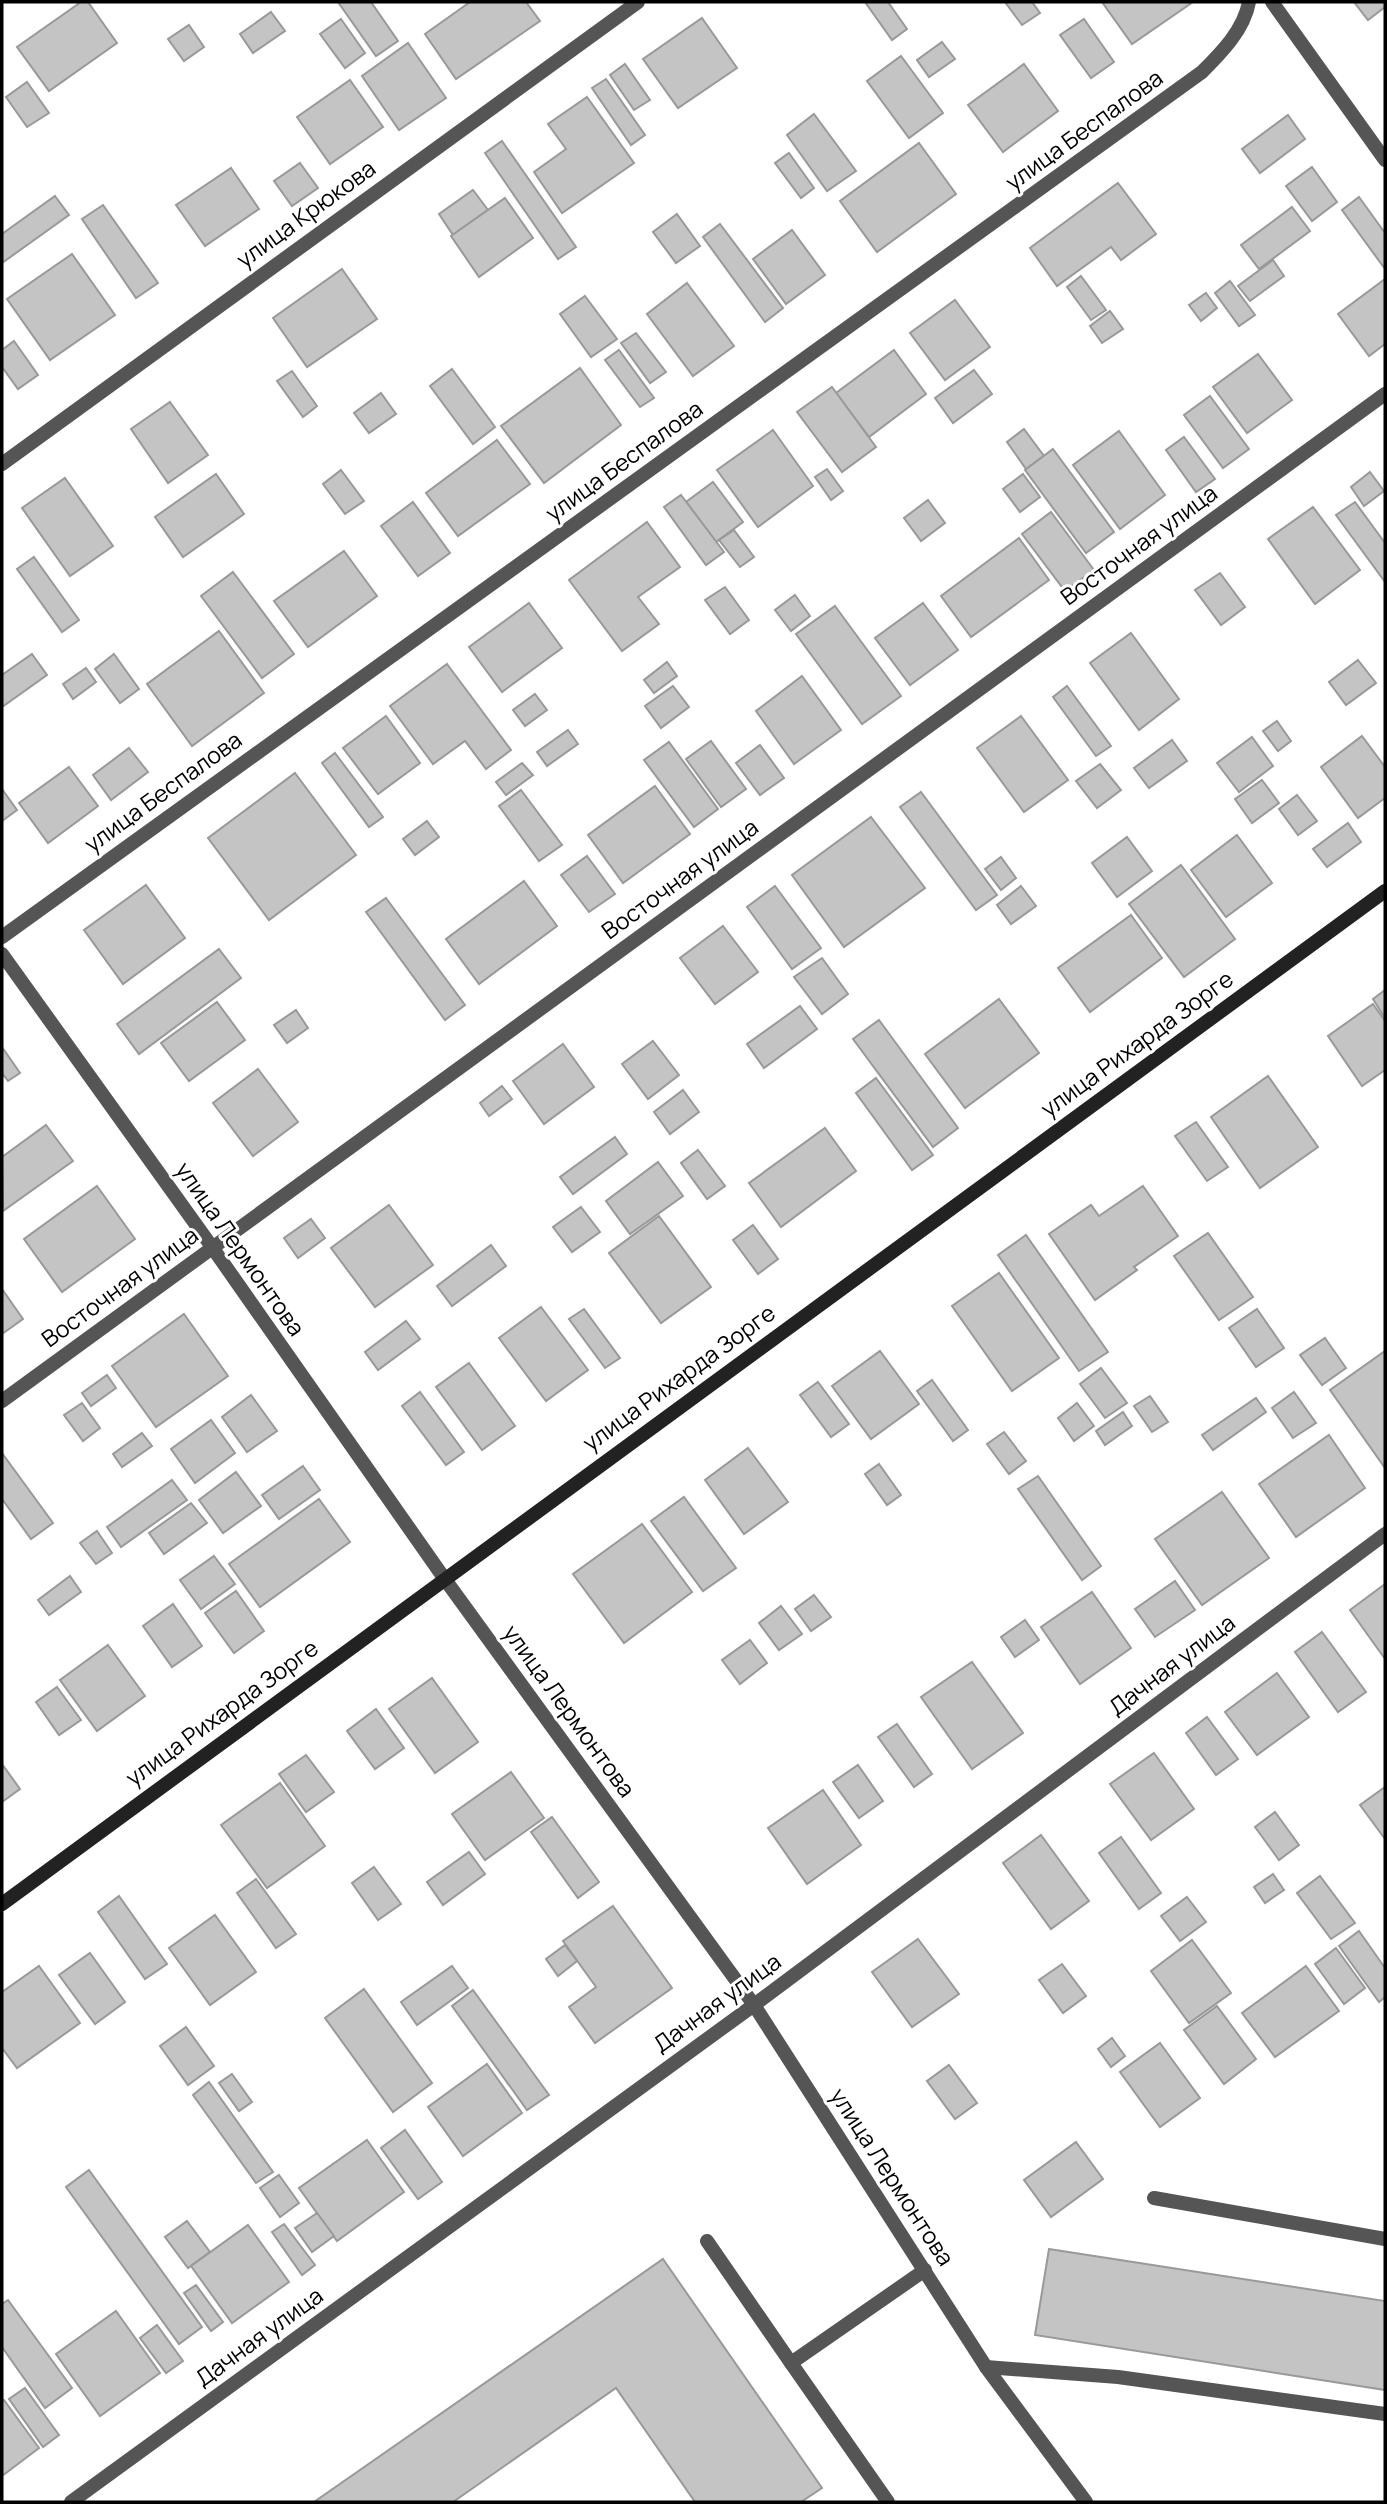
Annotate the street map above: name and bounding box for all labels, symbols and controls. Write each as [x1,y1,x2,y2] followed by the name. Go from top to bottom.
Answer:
[998,61,1169,197] street label: улица Беспалова
[229,152,382,275] street label: улица Крюкова
[538,392,709,528] street label: улица Беспалова
[1054,476,1223,612] street label: Восточная улица
[77,723,248,859] street label: улица Беспалова
[595,810,764,946] street label: Восточная улица
[1034,962,1239,1124] street label: улица Рихарда Зорге
[169,1155,313,1342] street label: улица Лермонтова
[35,1218,204,1354] street label: Восточная улица
[576,1296,781,1458] street label: улица Рихарда Зорге
[1102,1606,1241,1722] street label: Дачная улица
[496,1618,643,1803] street label: улица Лермонтова
[119,1631,324,1793] street label: улица Рихарда Зорге
[646,1945,787,2059] street label: Дачная улица
[823,2081,962,2272] street label: улица Лермонтова
[188,2279,329,2393] street label: Дачная улица

